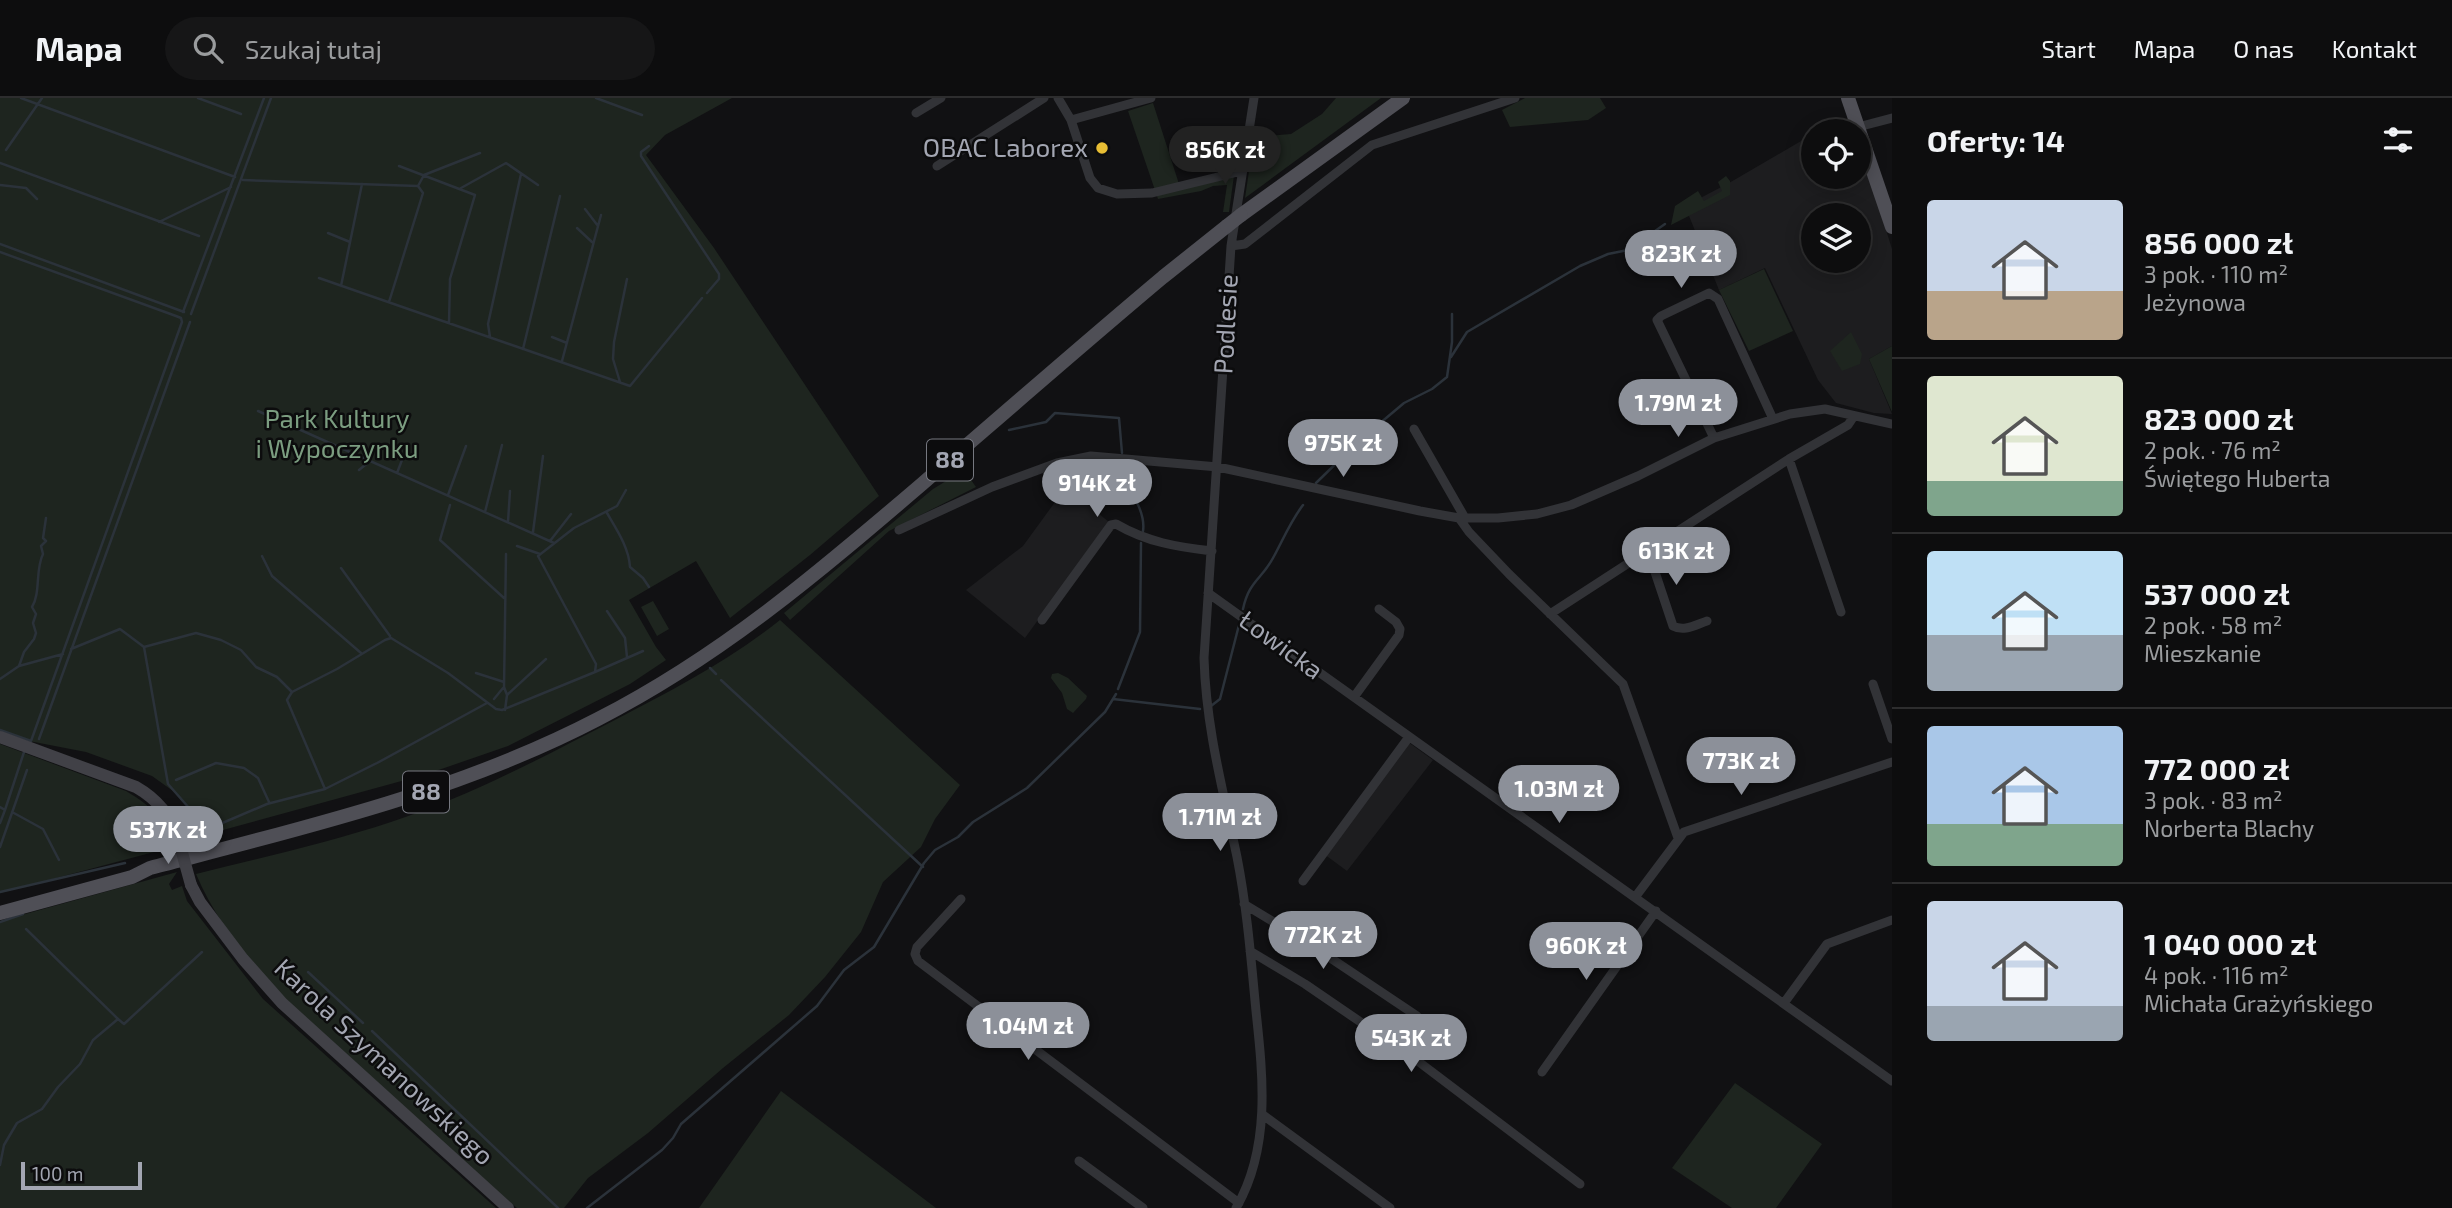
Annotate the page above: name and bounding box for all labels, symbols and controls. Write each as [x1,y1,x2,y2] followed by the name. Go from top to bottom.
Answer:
[165,17,655,80] search box
[35,28,123,68] text: Mapa
[189,29,227,67] icon: search
[245,33,382,64] text: Szukaj tutaj
[2041,34,2096,63] text: Start
[2134,34,2195,63] text: Mapa
[2233,34,2294,63] text: O nas
[2332,34,2417,63] text: Kontakt
[1801,119,1871,273] map controls
[1801,119,1871,189] button: locate
[2379,121,2417,159] icon: filters
[1927,122,2065,158] text: Oferty: 14
[1160,126,1290,186] pin: 856K zł
[923,131,1088,162] place label: OBAC Laborex
[1185,135,1265,163] text: 856K zł
[1094,140,1110,156] marker: OBAC Laborex
[1801,203,1871,273] button: layers
[2144,224,2293,260] text: 856 000 zł
[1983,228,2067,312] icon: home
[1616,230,1746,290] pin: 823K zł
[1641,239,1721,267] text: 823K zł
[2144,260,2288,288] text: 3 pok. · 110 m²
[1206,273,1243,375] street label: Podlesie
[2144,288,2246,316] text: Jeżynowa
[1606,380,1750,439] pin: 1.79M zł
[1635,388,1721,416] text: 1.79M zł
[2144,400,2293,436] text: 823 000 zł
[255,402,419,463] park label: Park Kultury i Wypoczynku
[1983,404,2067,488] icon: home
[1278,420,1408,479] pin: 975K zł
[1304,428,1382,456] text: 975K zł
[2144,436,2281,464] text: 2 pok. · 76 m²
[927,440,973,480] road number: 88
[1032,460,1162,519] pin: 914K zł
[2144,464,2330,492] text: Świętego Huberta
[1058,468,1136,496] text: 914K zł
[1611,528,1741,587] pin: 613K zł
[1638,536,1714,564] text: 613K zł
[2144,575,2290,611] text: 537 000 zł
[1983,579,2067,663] icon: home
[1234,603,1330,685] street label: Łowicka
[2144,611,2282,639] text: 2 pok. · 58 m²
[2144,639,2261,667] text: Mieszkanie
[1676,738,1806,797] pin: 773K zł
[1702,746,1780,774] text: 773K zł
[2144,750,2289,786] text: 772 000 zł
[1983,754,2067,838] icon: home
[1487,766,1631,825] pin: 1.03M zł
[403,772,449,812] road number: 88
[1514,774,1604,802] text: 1.03M zł
[2144,786,2283,814] text: 3 pok. · 83 m²
[1148,794,1292,853] pin: 1.71M zł
[1178,802,1262,830] text: 1.71M zł
[103,806,233,866] pin: 537K zł
[2144,814,2314,842] text: Norberta Blachy
[129,815,207,843] text: 537K zł
[1258,912,1388,971] pin: 772K zł
[1284,920,1362,948] text: 772K zł
[1521,922,1651,982] pin: 960K zł
[2144,925,2317,961] text: 1 040 000 zł
[1983,929,2067,1013] icon: home
[1545,931,1627,959] text: 960K zł
[269,951,501,1171] street label: Karola Szymanowskiego
[2144,961,2289,989] text: 4 pok. · 116 m²
[2144,989,2373,1017] text: Michała Grażyńskiego
[956,1002,1100,1062] pin: 1.04M zł
[982,1011,1074,1039] text: 1.04M zł
[1346,1014,1476,1074] pin: 543K zł
[1371,1023,1451,1051] text: 543K zł
[21,1159,142,1191] scale bar
[32,1162,83,1185] text: 100 m

